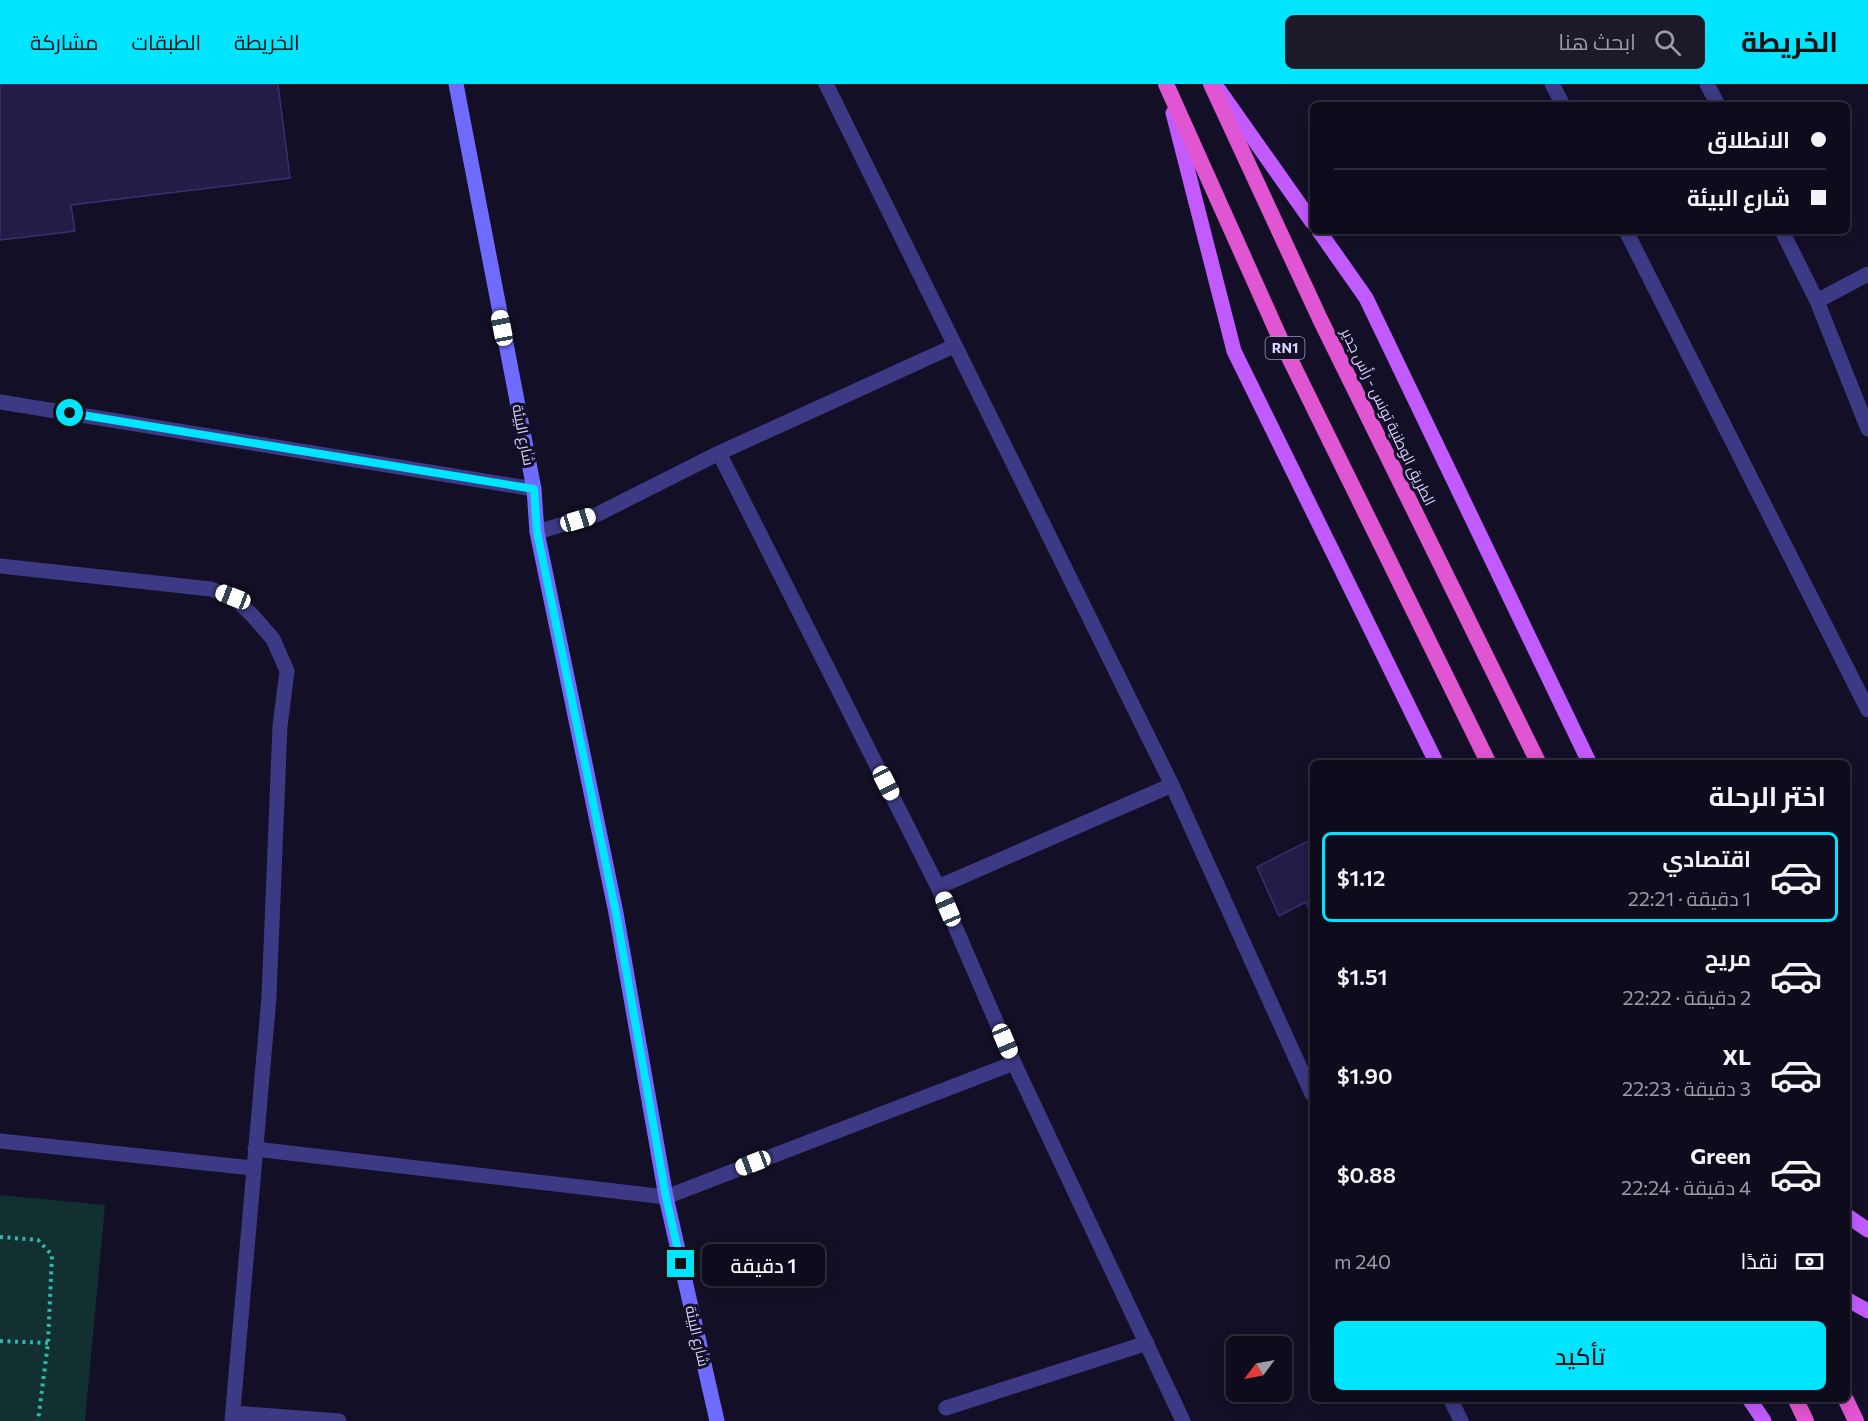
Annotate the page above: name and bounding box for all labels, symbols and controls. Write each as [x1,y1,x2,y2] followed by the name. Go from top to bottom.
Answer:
[1285,15,1705,69] search box
[1741,24,1838,58] text: الخريطة
[1651,26,1684,59] icon: search
[1558,28,1636,55] text: ابحث هنا
[30,29,99,54] text: مشاركة
[132,29,201,54] text: الطبقات
[234,29,300,54] text: الخريطة
[1707,126,1790,153] text: الانطلاق
[1687,184,1790,211] text: شارع البيئة
[490,309,514,347] car
[1336,324,1440,509] street label: الطريق الوطنية تونس - رأس جدير
[1266,337,1304,359] road number: RN1
[56,399,83,426] route start
[506,403,539,468] street label: شارع البيئة
[558,506,598,534] car
[213,582,253,612] car
[870,763,902,803] car
[1709,779,1826,812] text: اختر الرحلة
[1662,845,1751,872] text: اقتصادي
[1769,850,1823,904] icon: car
[1337,864,1385,891] text: $1.12
[1628,886,1751,910] text: 1 دقيقة · 22:21
[933,889,963,929] car
[1705,944,1751,971] text: مريح
[1769,949,1823,1003] icon: car
[1337,963,1387,990] text: $1.51
[1623,985,1751,1009] text: 2 دقيقة · 22:22
[990,1021,1020,1061] car
[1723,1043,1751,1070] text: XL
[1769,1048,1823,1102] icon: car
[1337,1062,1393,1089] text: $1.90
[1622,1076,1751,1100] text: 3 دقيقة · 22:23
[1690,1142,1751,1169] text: Green
[1769,1147,1823,1201] icon: car
[733,1148,773,1178] car
[1337,1161,1396,1188] text: $0.88
[1621,1175,1751,1199] text: 4 دقيقة · 22:24
[702,1243,825,1285] callout: 1 دقيقة
[1793,1245,1826,1278] icon: cash
[1740,1247,1778,1274] text: نقدًا
[1334,1249,1391,1273] text: 240 m
[667,1250,694,1277] route end
[731,1253,796,1277] text: 1 دقيقة
[679,1304,714,1369] street label: شارع البيئة
[1334,1321,1826,1390] button: تأكيد
[1226,1336,1292,1402] north arrow
[1226,1336,1292,1402] map controls

